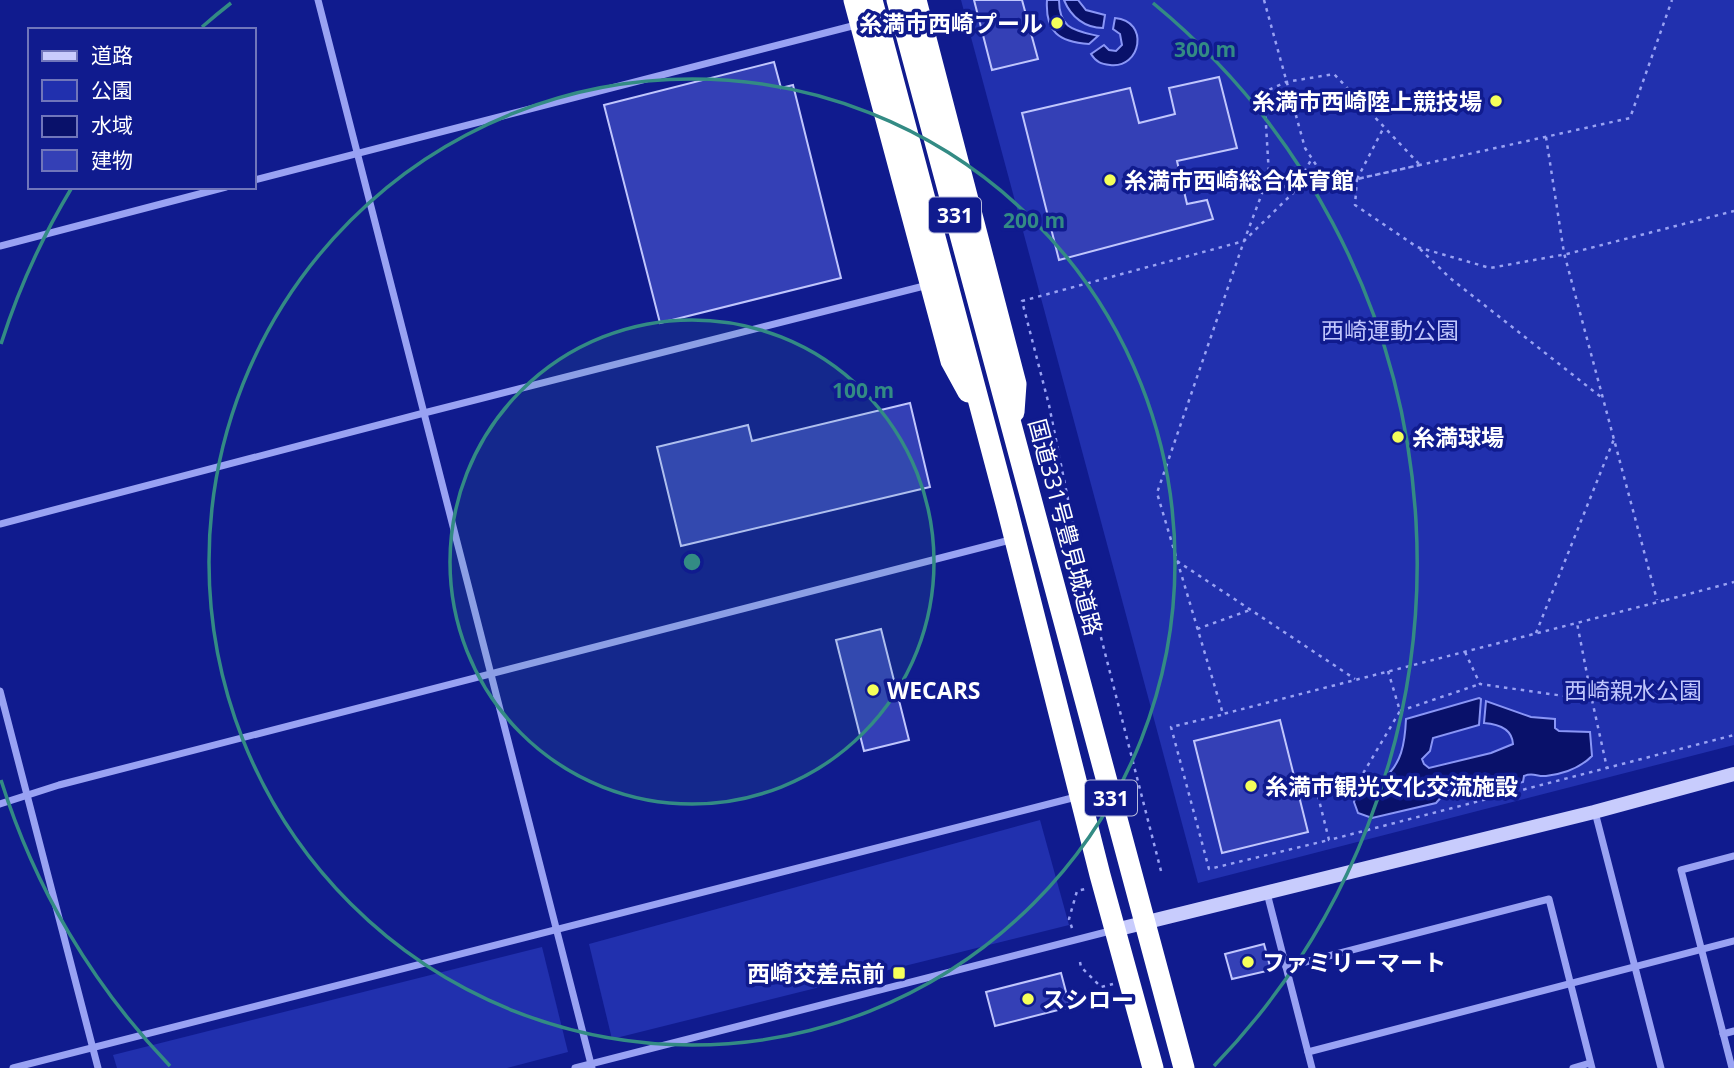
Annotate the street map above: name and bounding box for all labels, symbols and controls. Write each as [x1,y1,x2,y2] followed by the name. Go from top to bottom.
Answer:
[859,7,1043,39] place label: 糸満市西崎プール
[1049,15,1065,31] marker: 糸満市西崎プール
[28,28,256,189] legend
[1174,35,1236,63] text: 300 m
[91,41,133,69] text: 道路
[91,76,133,104] text: 公園
[1252,85,1482,117] place label: 糸満市西崎陸上競技場
[1488,93,1504,109] marker: 糸満市西崎陸上競技場
[91,111,133,139] text: 水域
[91,146,133,174] text: 建物
[1124,164,1354,196] place label: 糸満市西崎総合体育館
[1102,172,1118,188] marker: 糸満市西崎総合体育館
[929,198,981,232] road number: 331
[1003,206,1065,234] text: 200 m
[1321,314,1459,346] park label: 西崎運動公園
[832,376,894,404] text: 100 m
[1022,415,1110,639] street label: 国道331号豊見城道路
[1412,421,1504,453] place label: 糸満球場
[1390,429,1406,445] marker: 糸満球場
[680,550,704,574] centre of rings
[887,674,981,706] place label: WECARS
[1564,674,1702,706] park label: 西崎親水公園
[865,682,881,698] marker: WECARS
[1265,770,1518,802] place label: 糸満市観光文化交流施設
[1243,778,1259,794] marker: 糸満市観光文化交流施設
[1085,780,1137,816] road number: 331
[1262,946,1446,978] place label: ファミリーマート
[1240,954,1256,970] marker: ファミリーマート
[747,957,885,989] place label: 西崎交差点前
[891,965,907,981] marker: 西崎交差点前
[1042,983,1134,1015] place label: スシロー
[1020,991,1036,1007] marker: スシロー

